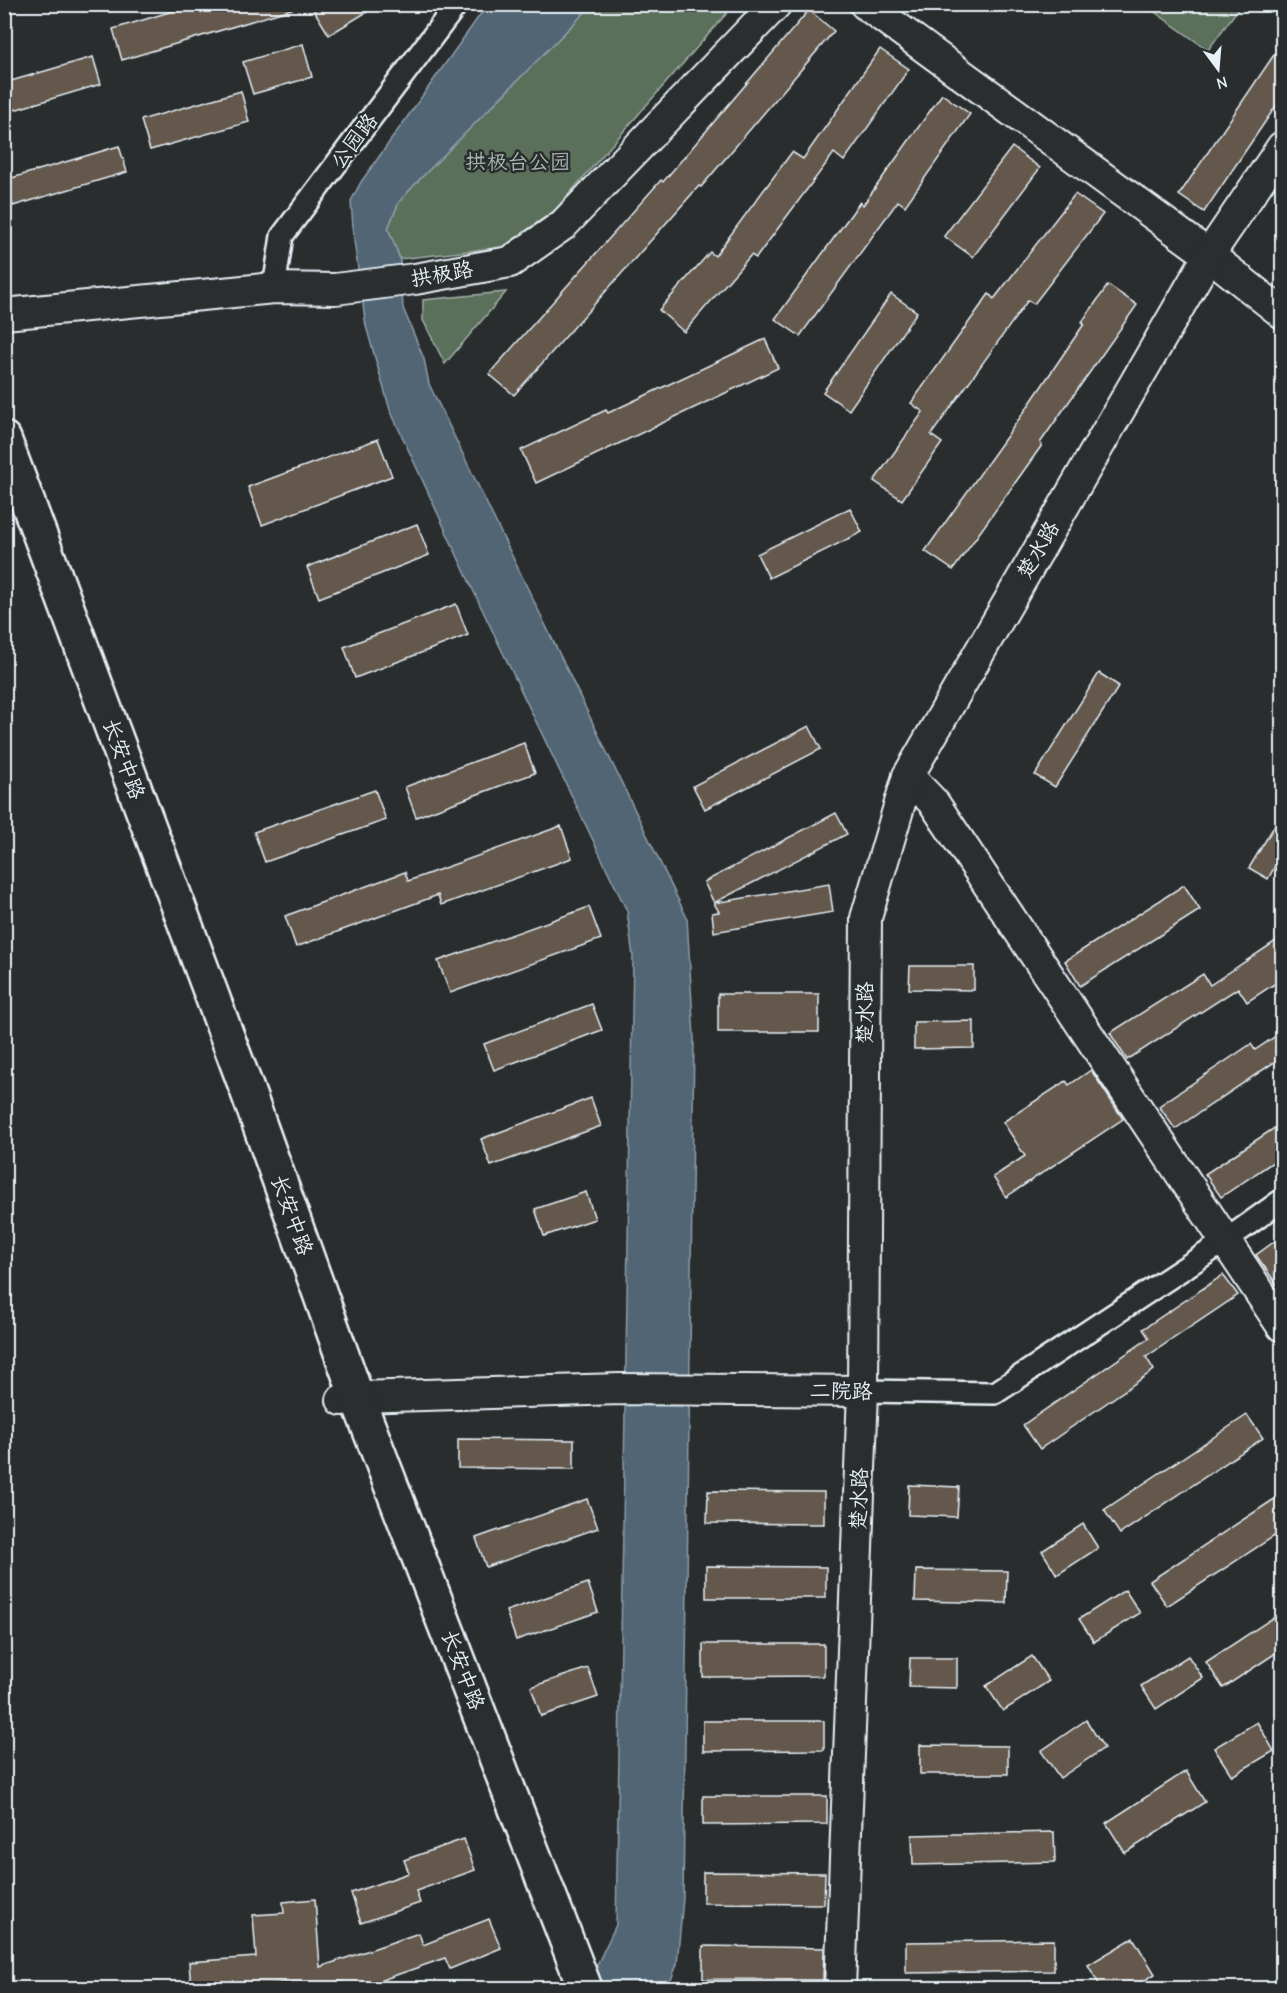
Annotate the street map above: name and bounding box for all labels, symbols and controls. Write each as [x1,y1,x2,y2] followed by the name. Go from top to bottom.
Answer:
[1188,39,1248,99] north arrow
[1214,72,1229,93] text: N
[325,109,383,173] street label: 公园路
[466,150,571,174] park label: 拱极台公园
[409,257,475,291] street label: 拱极路
[1012,517,1064,583] street label: 楚水路
[98,715,150,803] street label: 长安中路
[853,982,877,1045] street label: 楚水路
[266,1171,318,1259] street label: 长安中路
[809,1378,873,1404] street label: 二院路
[846,1467,872,1531] street label: 楚水路
[437,1626,489,1714] street label: 长安中路

